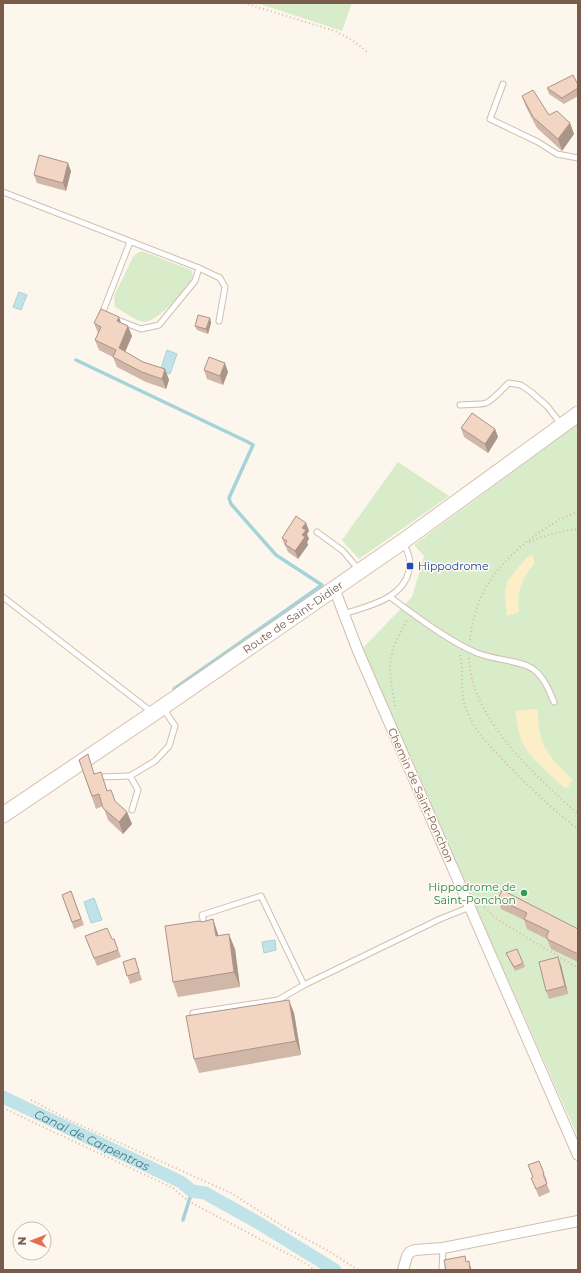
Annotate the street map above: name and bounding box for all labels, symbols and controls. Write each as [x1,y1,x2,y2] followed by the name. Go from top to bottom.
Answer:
[418,559,489,573] place label: Hippodrome
[405,561,415,571] marker: Hippodrome
[240,578,346,657] street label: Route de Saint-Didier
[385,725,457,865] street label: Chemin de Saint-Ponchon
[428,880,516,907] place label: Hippodrome de Saint-Ponchon
[519,888,529,898] marker: Hippodrome de Saint-Ponchon
[32,1106,153,1174] water label: Canal de Carpentras
[12,1221,52,1261] north arrow
[15,1237,29,1245] text: N

